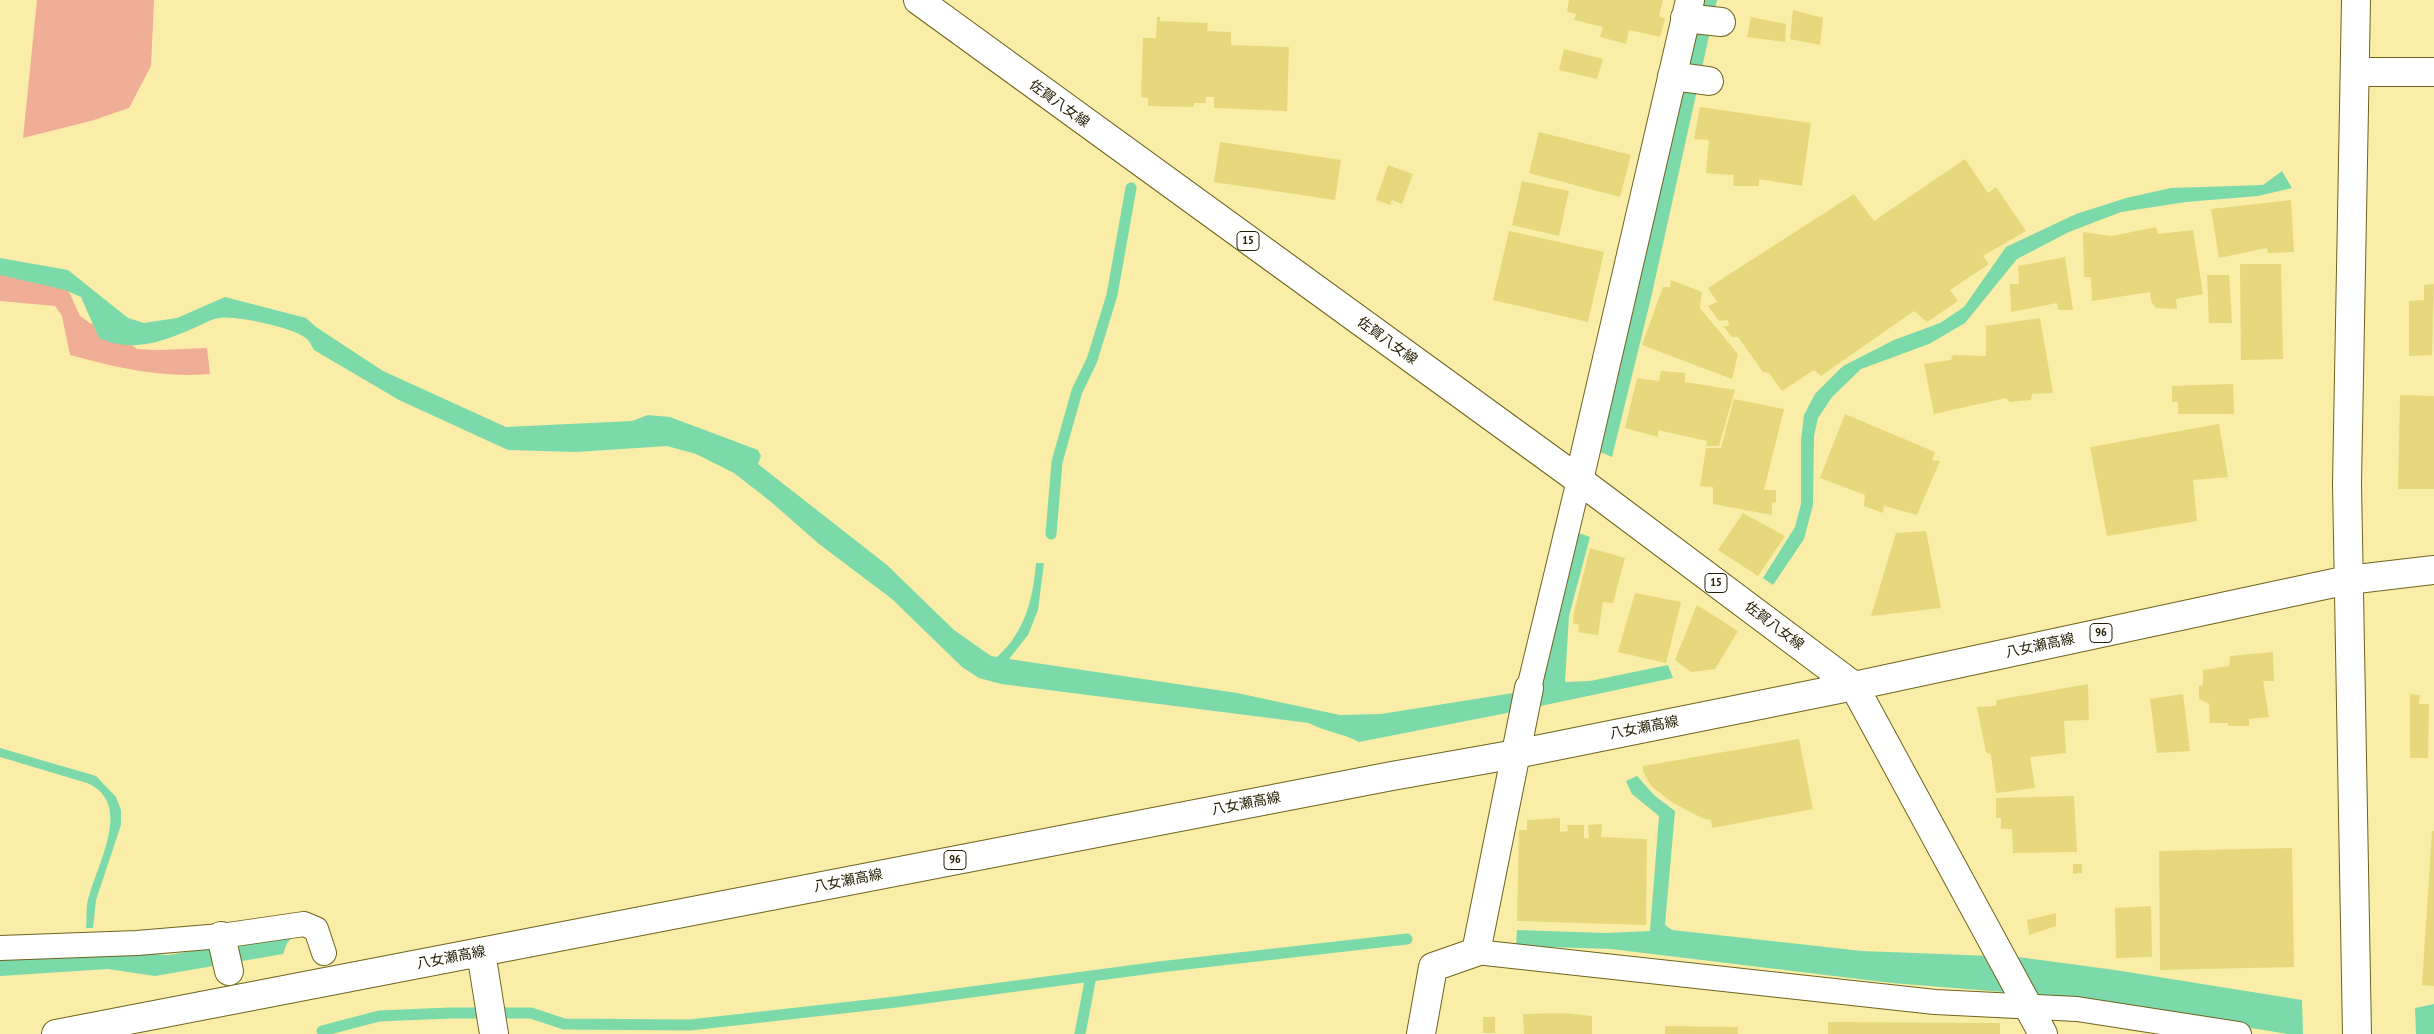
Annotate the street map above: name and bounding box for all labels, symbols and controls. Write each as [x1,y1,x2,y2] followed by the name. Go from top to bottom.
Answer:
[1026,77,1092,131] street label: 佐賀八女線
[1237,232,1259,250] road number: 15
[1354,314,1420,368] street label: 佐賀八女線
[1705,574,1727,592] road number: 15
[1741,598,1807,654] street label: 佐賀八女線
[2090,624,2112,642] road number: 96
[2004,631,2076,661] street label: 八女瀬高線
[1608,713,1680,743] street label: 八女瀬高線
[1210,789,1282,819] street label: 八女瀬高線
[944,850,966,870] road number: 96
[812,866,884,896] street label: 八女瀬高線
[415,943,487,973] street label: 八女瀬高線

